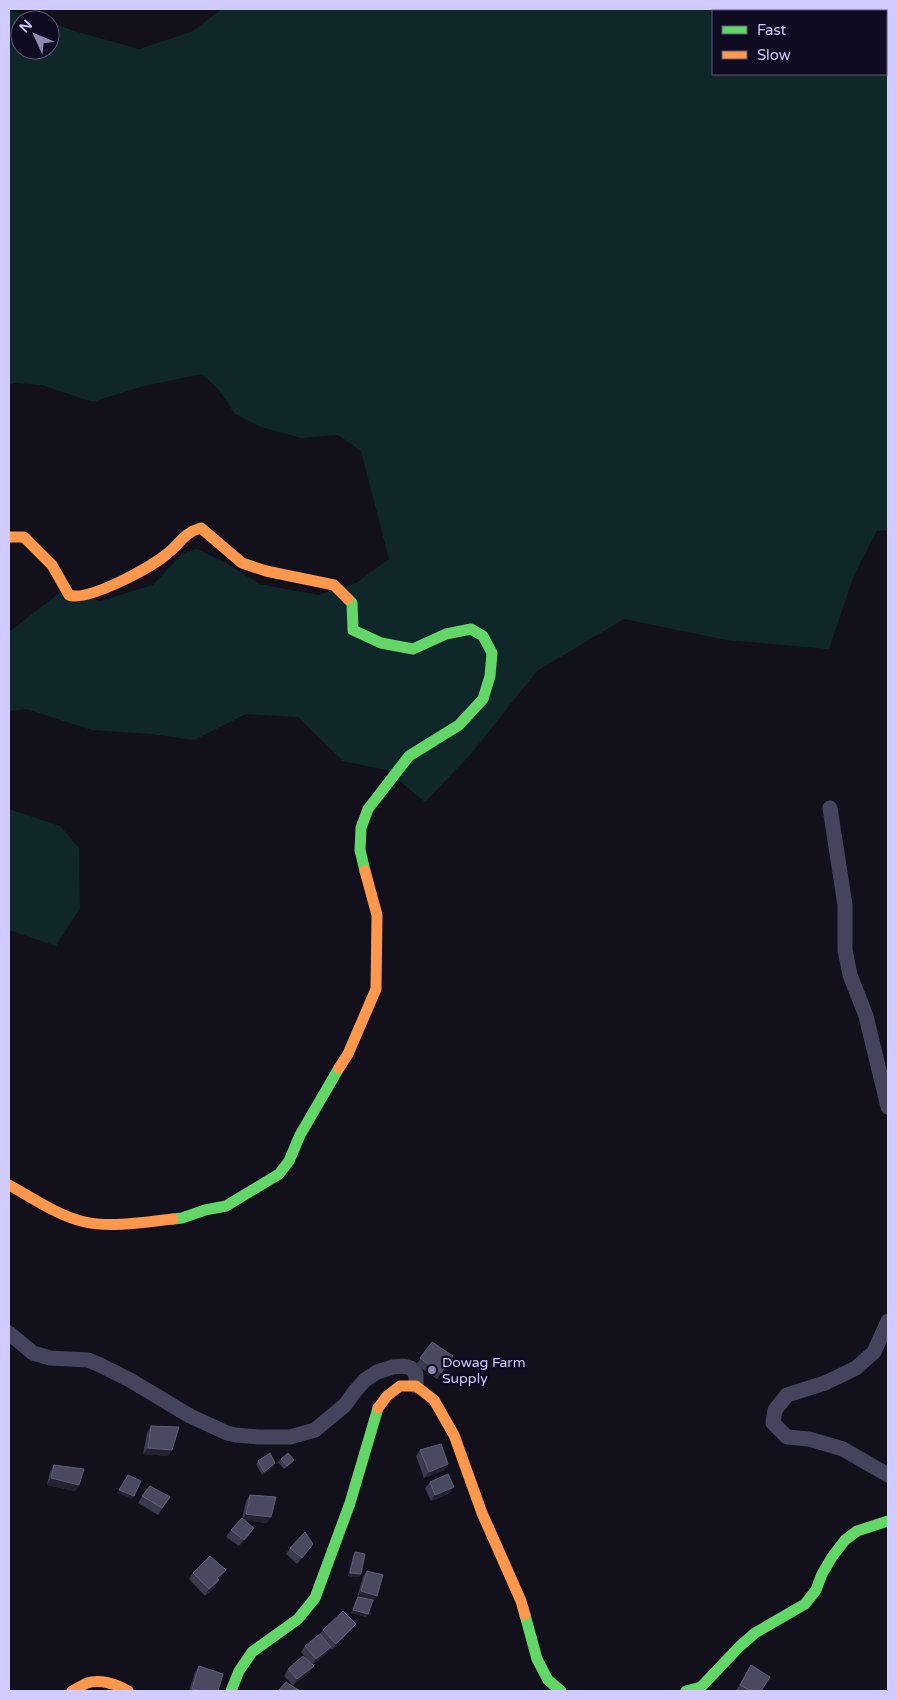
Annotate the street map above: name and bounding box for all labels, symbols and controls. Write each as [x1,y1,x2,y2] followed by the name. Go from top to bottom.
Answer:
[10,10,60,60] north arrow
[712,10,887,75] legend
[16,16,36,36] text: N
[757,21,787,39] text: Fast
[757,46,791,64] text: Slow
[442,1354,526,1387] place label: Dowag Farm Supply
[426,1364,438,1376] marker: Dowag Farm Supply

